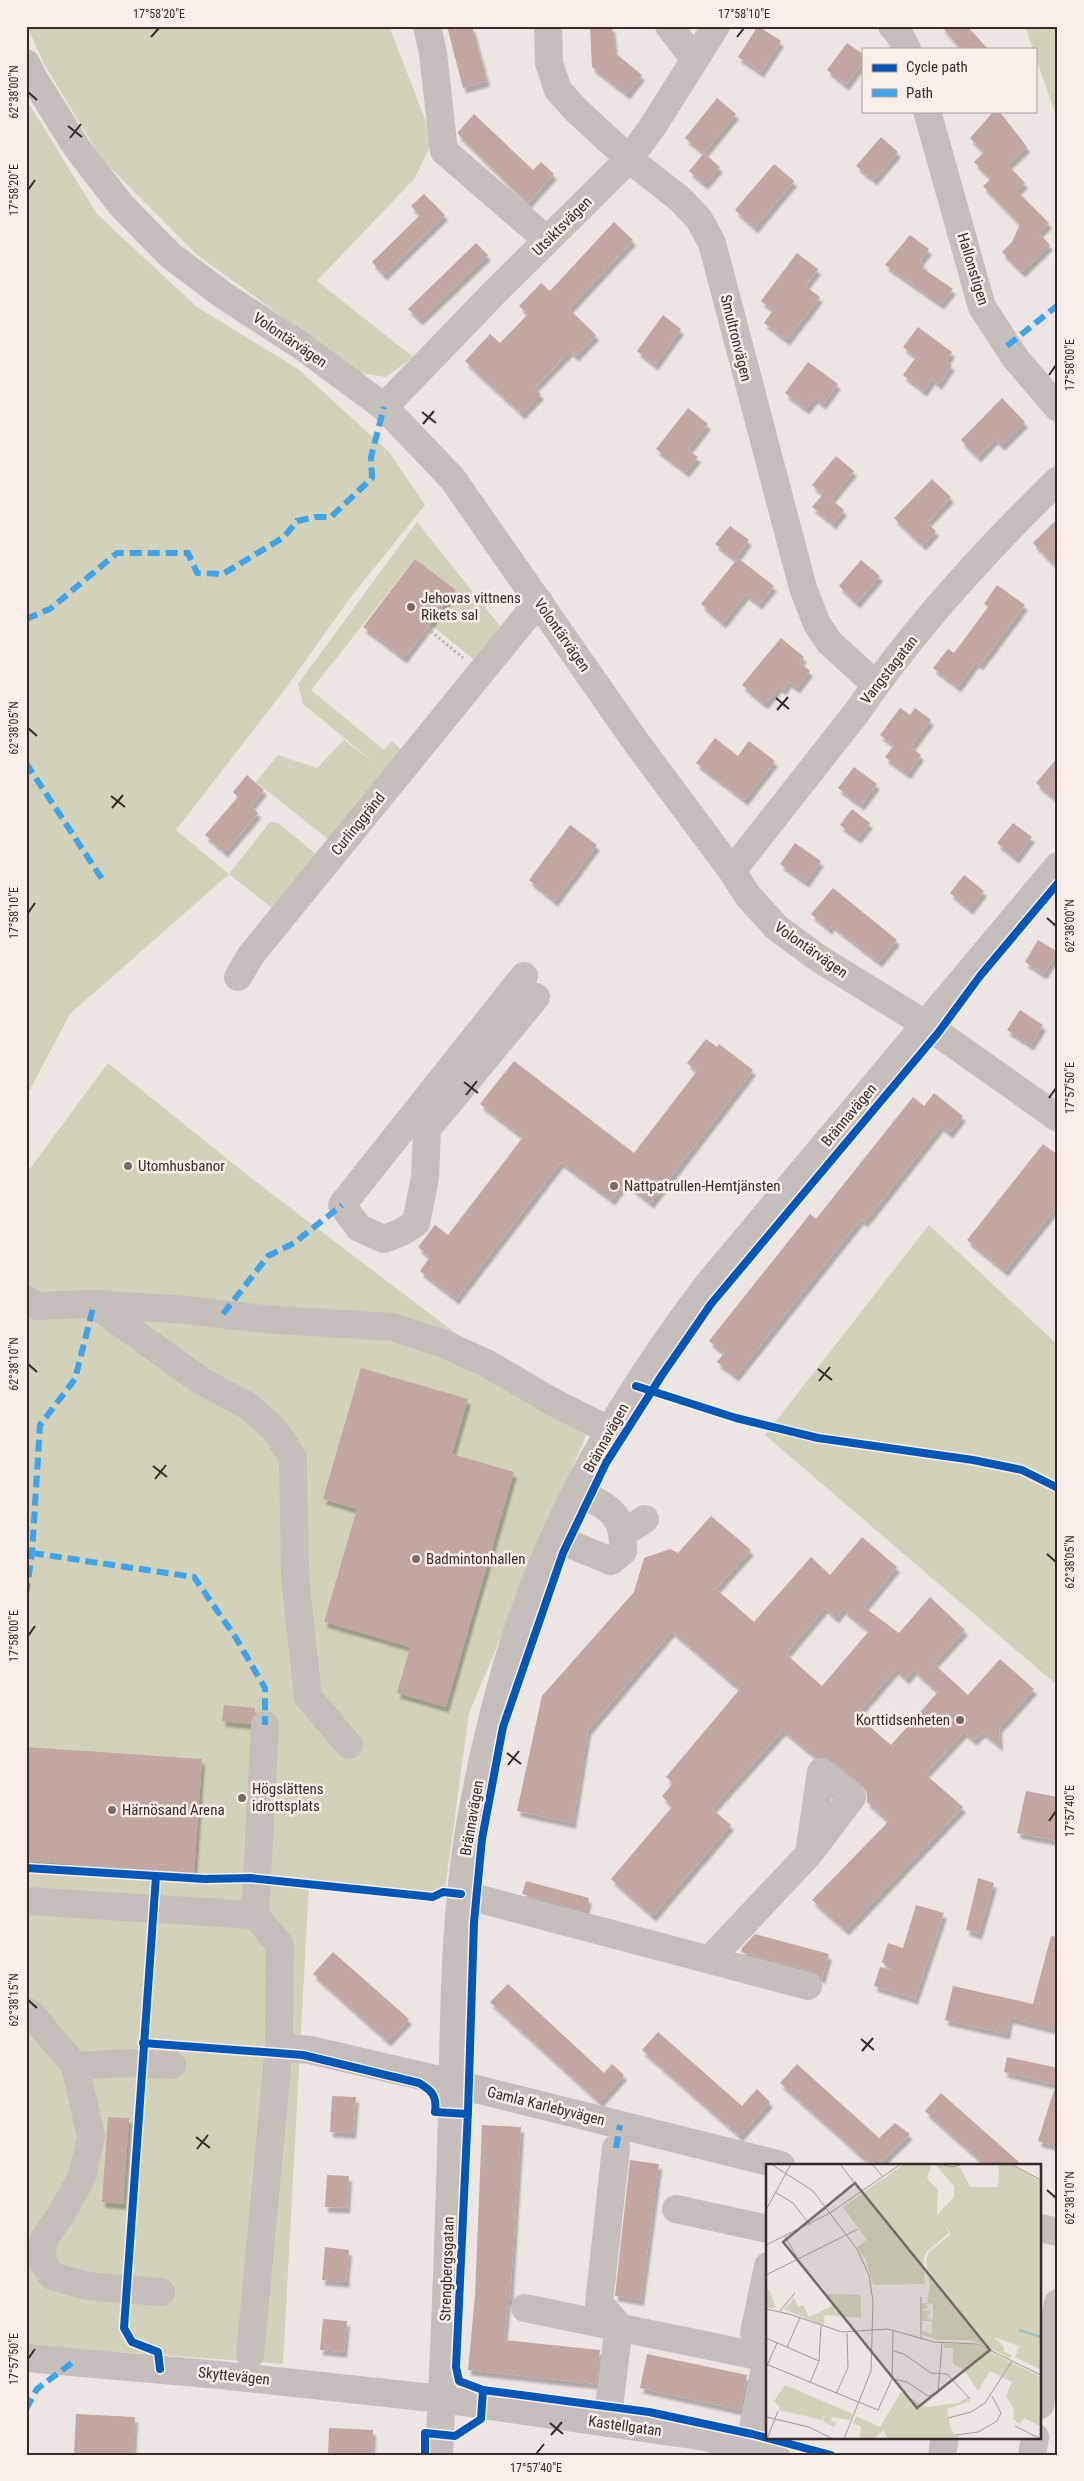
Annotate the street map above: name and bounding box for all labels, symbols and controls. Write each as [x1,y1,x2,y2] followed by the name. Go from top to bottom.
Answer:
[133,7,185,21] text: 17°58'20"E
[718,7,770,21] text: 17°58'10"E
[862,48,1036,112] legend
[906,58,968,76] text: Cycle path
[7,65,21,119] text: 62°38'00"N
[906,84,933,102] text: Path
[7,164,21,216] text: 17°58'20"E
[529,193,595,259] street label: Utsiktsvägen
[953,231,993,307] street label: Hallonstigen
[717,293,755,383] street label: Smultronvägen
[250,309,330,371] street label: Volontärvägen
[1063,339,1077,391] text: 17°58'00"E
[421,589,521,624] place label: Jehovas vittnens Rikets sal
[530,595,594,675] street label: Volontärvägen
[405,601,417,613] marker: Jehovas vittnens Rikets sal
[857,632,921,708] street label: Vangstagatan
[7,701,21,755] text: 62°38'05"N
[327,789,389,859] street label: Curlinggränd
[7,887,21,939] text: 17°58'10"E
[1063,899,1077,953] text: 62°38'00"N
[771,918,851,982] street label: Volontärvägen
[1063,1062,1077,1114] text: 17°57'50"E
[818,1080,880,1150] street label: Brännavägen
[138,1157,225,1175] place label: Utomhusbanor
[122,1160,134,1172] marker: Utomhusbanor
[624,1177,781,1195] place label: Nattpatrullen-Hemtjänsten
[608,1180,620,1192] marker: Nattpatrullen-Hemtjänsten
[7,1337,21,1391] text: 62°38'10"N
[580,1400,632,1476] street label: Brännavägen
[1063,1535,1077,1589] text: 62°38'05"N
[426,1550,526,1568] place label: Badmintonhallen
[410,1553,422,1565] marker: Badmintonhallen
[7,1610,21,1662] text: 17°58'00"E
[856,1711,950,1729] place label: Korttidsenheten
[954,1714,966,1726] marker: Korttidsenheten
[456,1779,488,1857] street label: Brännavägen
[252,1780,324,1815] place label: Högslättens idrottsplats
[1063,1785,1077,1837] text: 17°57'40"E
[236,1792,248,1804] marker: Högslättens idrottsplats
[122,1801,225,1819] place label: Härnösand Arena
[106,1804,118,1816] marker: Härnösand Arena
[7,1973,21,2027] text: 62°38'15"N
[485,2083,607,2129] street label: Gamla Karlebyvägen
[766,2164,1042,2438] inset map
[1063,2171,1077,2225] text: 62°38'10"N
[436,2216,458,2322] street label: Strengbergsgatan
[7,2333,21,2385] text: 17°57'50"E
[197,2363,271,2389] street label: Skyttevägen
[587,2412,663,2440] street label: Kastellgatan
[510,2461,562,2475] text: 17°57'40"E

